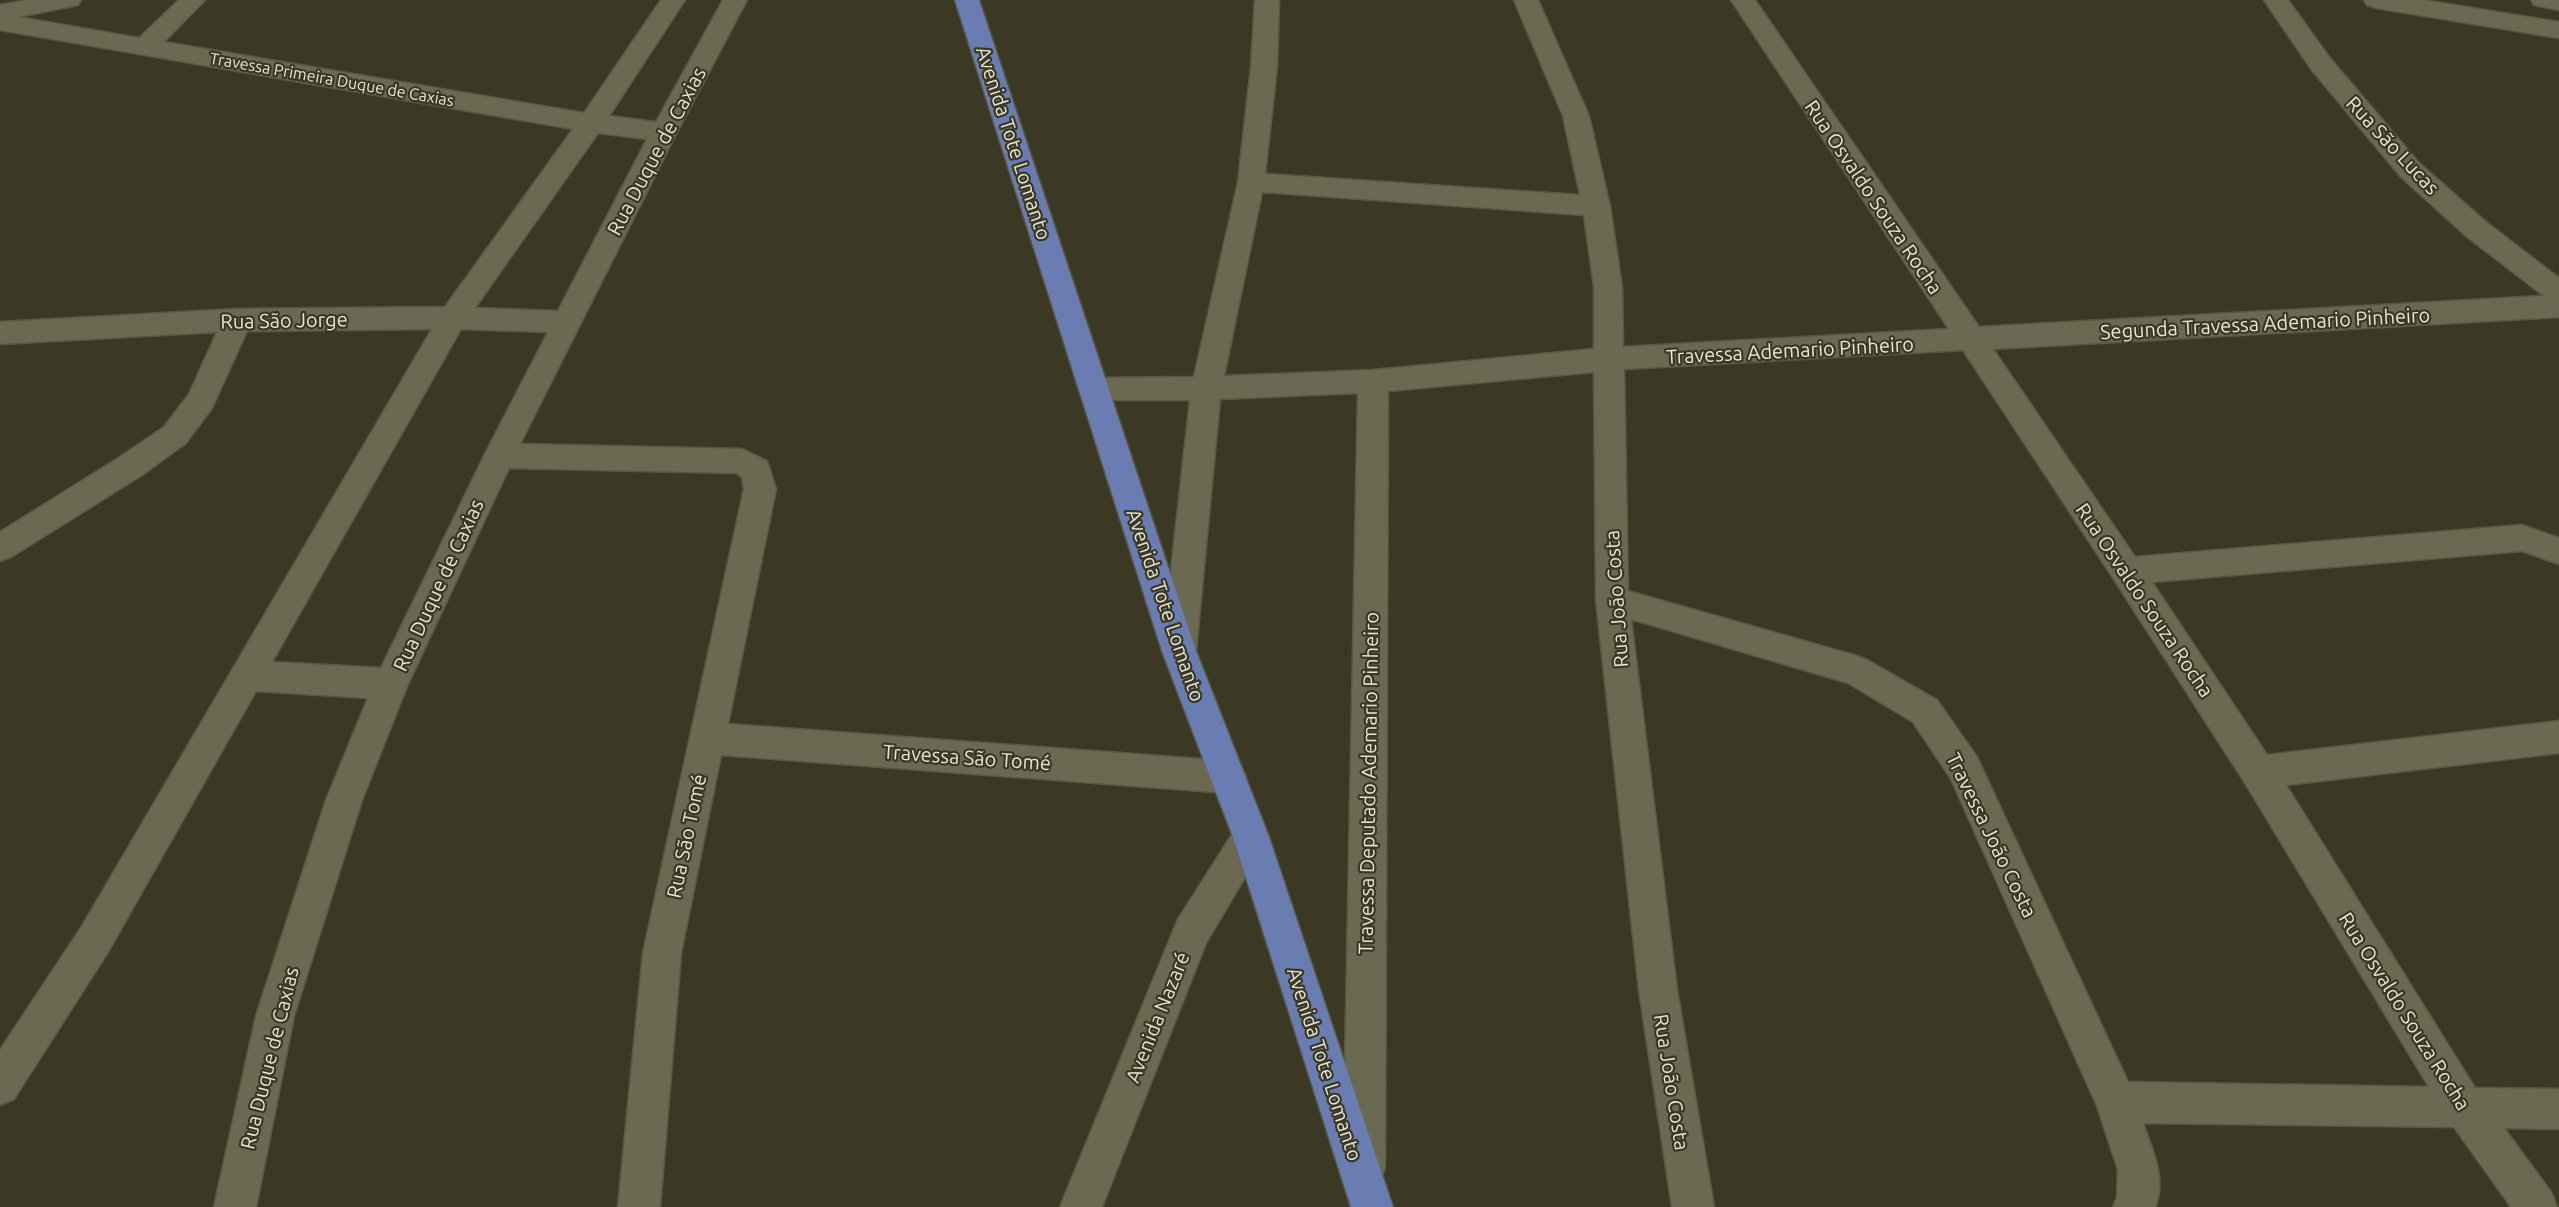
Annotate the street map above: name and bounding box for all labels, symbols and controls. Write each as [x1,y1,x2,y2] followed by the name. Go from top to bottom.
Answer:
[972,43,1056,243] street label: Avenida Tote Lomanto
[209,49,455,109] street label: Travessa Primeira Duque de Caxias
[602,63,710,239] street label: Rua Duque de Caxias
[2342,91,2444,199] street label: Rua São Lucas
[1800,96,1948,298] street label: Rua Osvaldo Souza Rocha
[2099,303,2431,343] street label: Segunda Travessa Ademario Pinheiro
[220,307,348,333] street label: Rua São Jorge
[1666,332,1914,368] street label: Travessa Ademario Pinheiro
[388,495,488,675] street label: Rua Duque de Caxias
[2071,499,2219,701] street label: Rua Osvaldo Souza Rocha
[1122,506,1210,704] street label: Avenida Tote Lomanto
[1600,530,1632,668] street label: Rua João Costa
[1354,612,1382,954] street label: Travessa Deputado Ademario Pinheiro
[882,740,1052,774] street label: Travessa São Tomé
[1942,749,2042,921] street label: Travessa João Costa
[662,772,710,900] street label: Rua São Tomé
[2335,908,2475,1114] street label: Rua Osvaldo Souza Rocha
[1120,948,1194,1086] street label: Avenida Nazaré
[1283,964,1367,1164] street label: Avenida Tote Lomanto
[235,965,303,1151] street label: Rua Duque de Caxias
[1650,1012,1694,1152] street label: Rua João Costa

